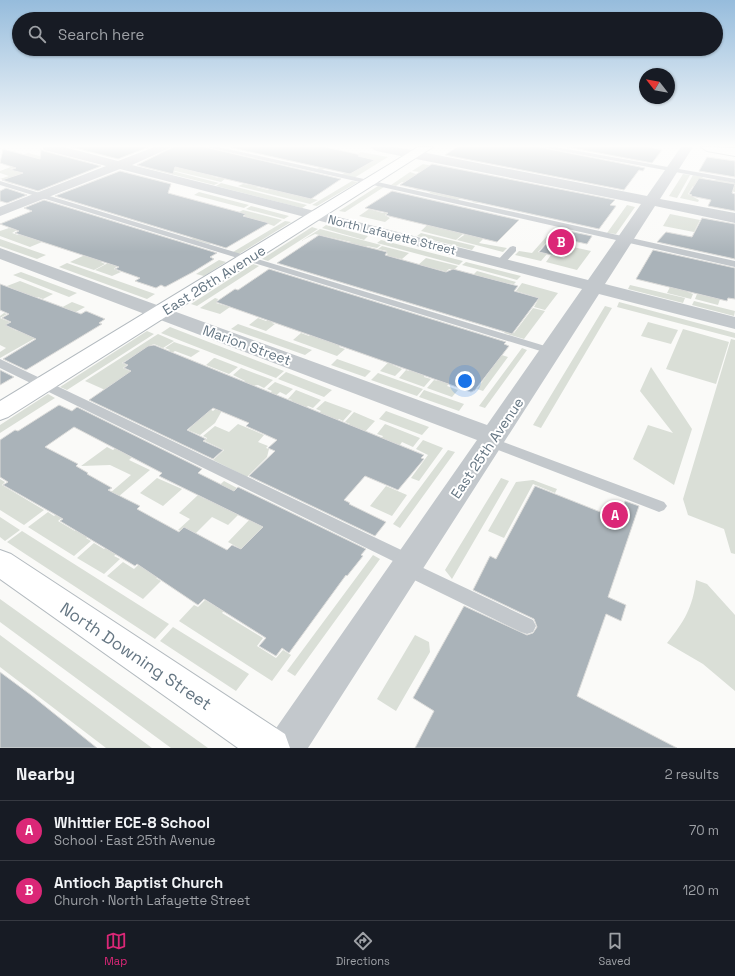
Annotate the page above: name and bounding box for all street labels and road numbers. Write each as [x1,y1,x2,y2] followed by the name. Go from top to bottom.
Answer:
[326,211,458,259] street label: North Lafayette Street
[159,241,269,319] street label: East 26th Avenue
[200,321,294,369] street label: Marion Street
[447,394,527,502] street label: East 25th Avenue
[56,597,216,715] street label: North Downing Street

